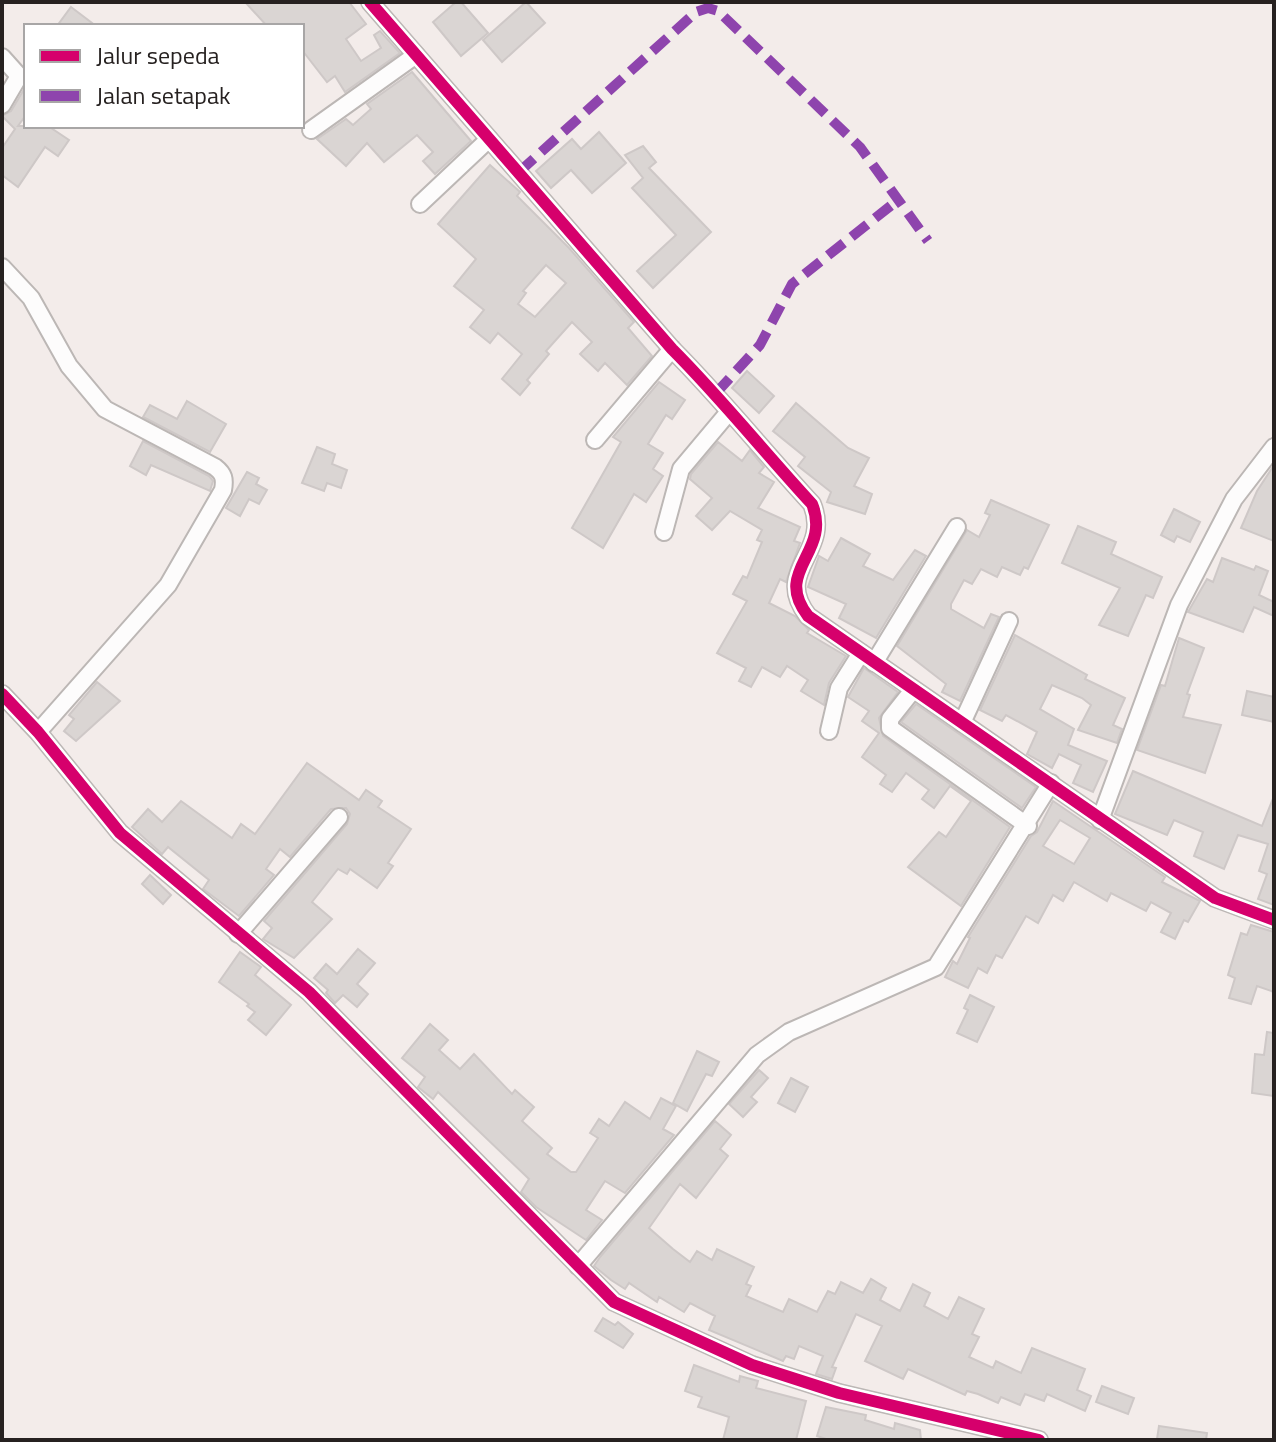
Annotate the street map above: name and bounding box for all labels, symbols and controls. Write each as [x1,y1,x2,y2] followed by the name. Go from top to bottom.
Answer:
[24,24,304,128] legend
[96,37,220,73] text: Jalur sepeda
[96,77,231,113] text: Jalan setapak

